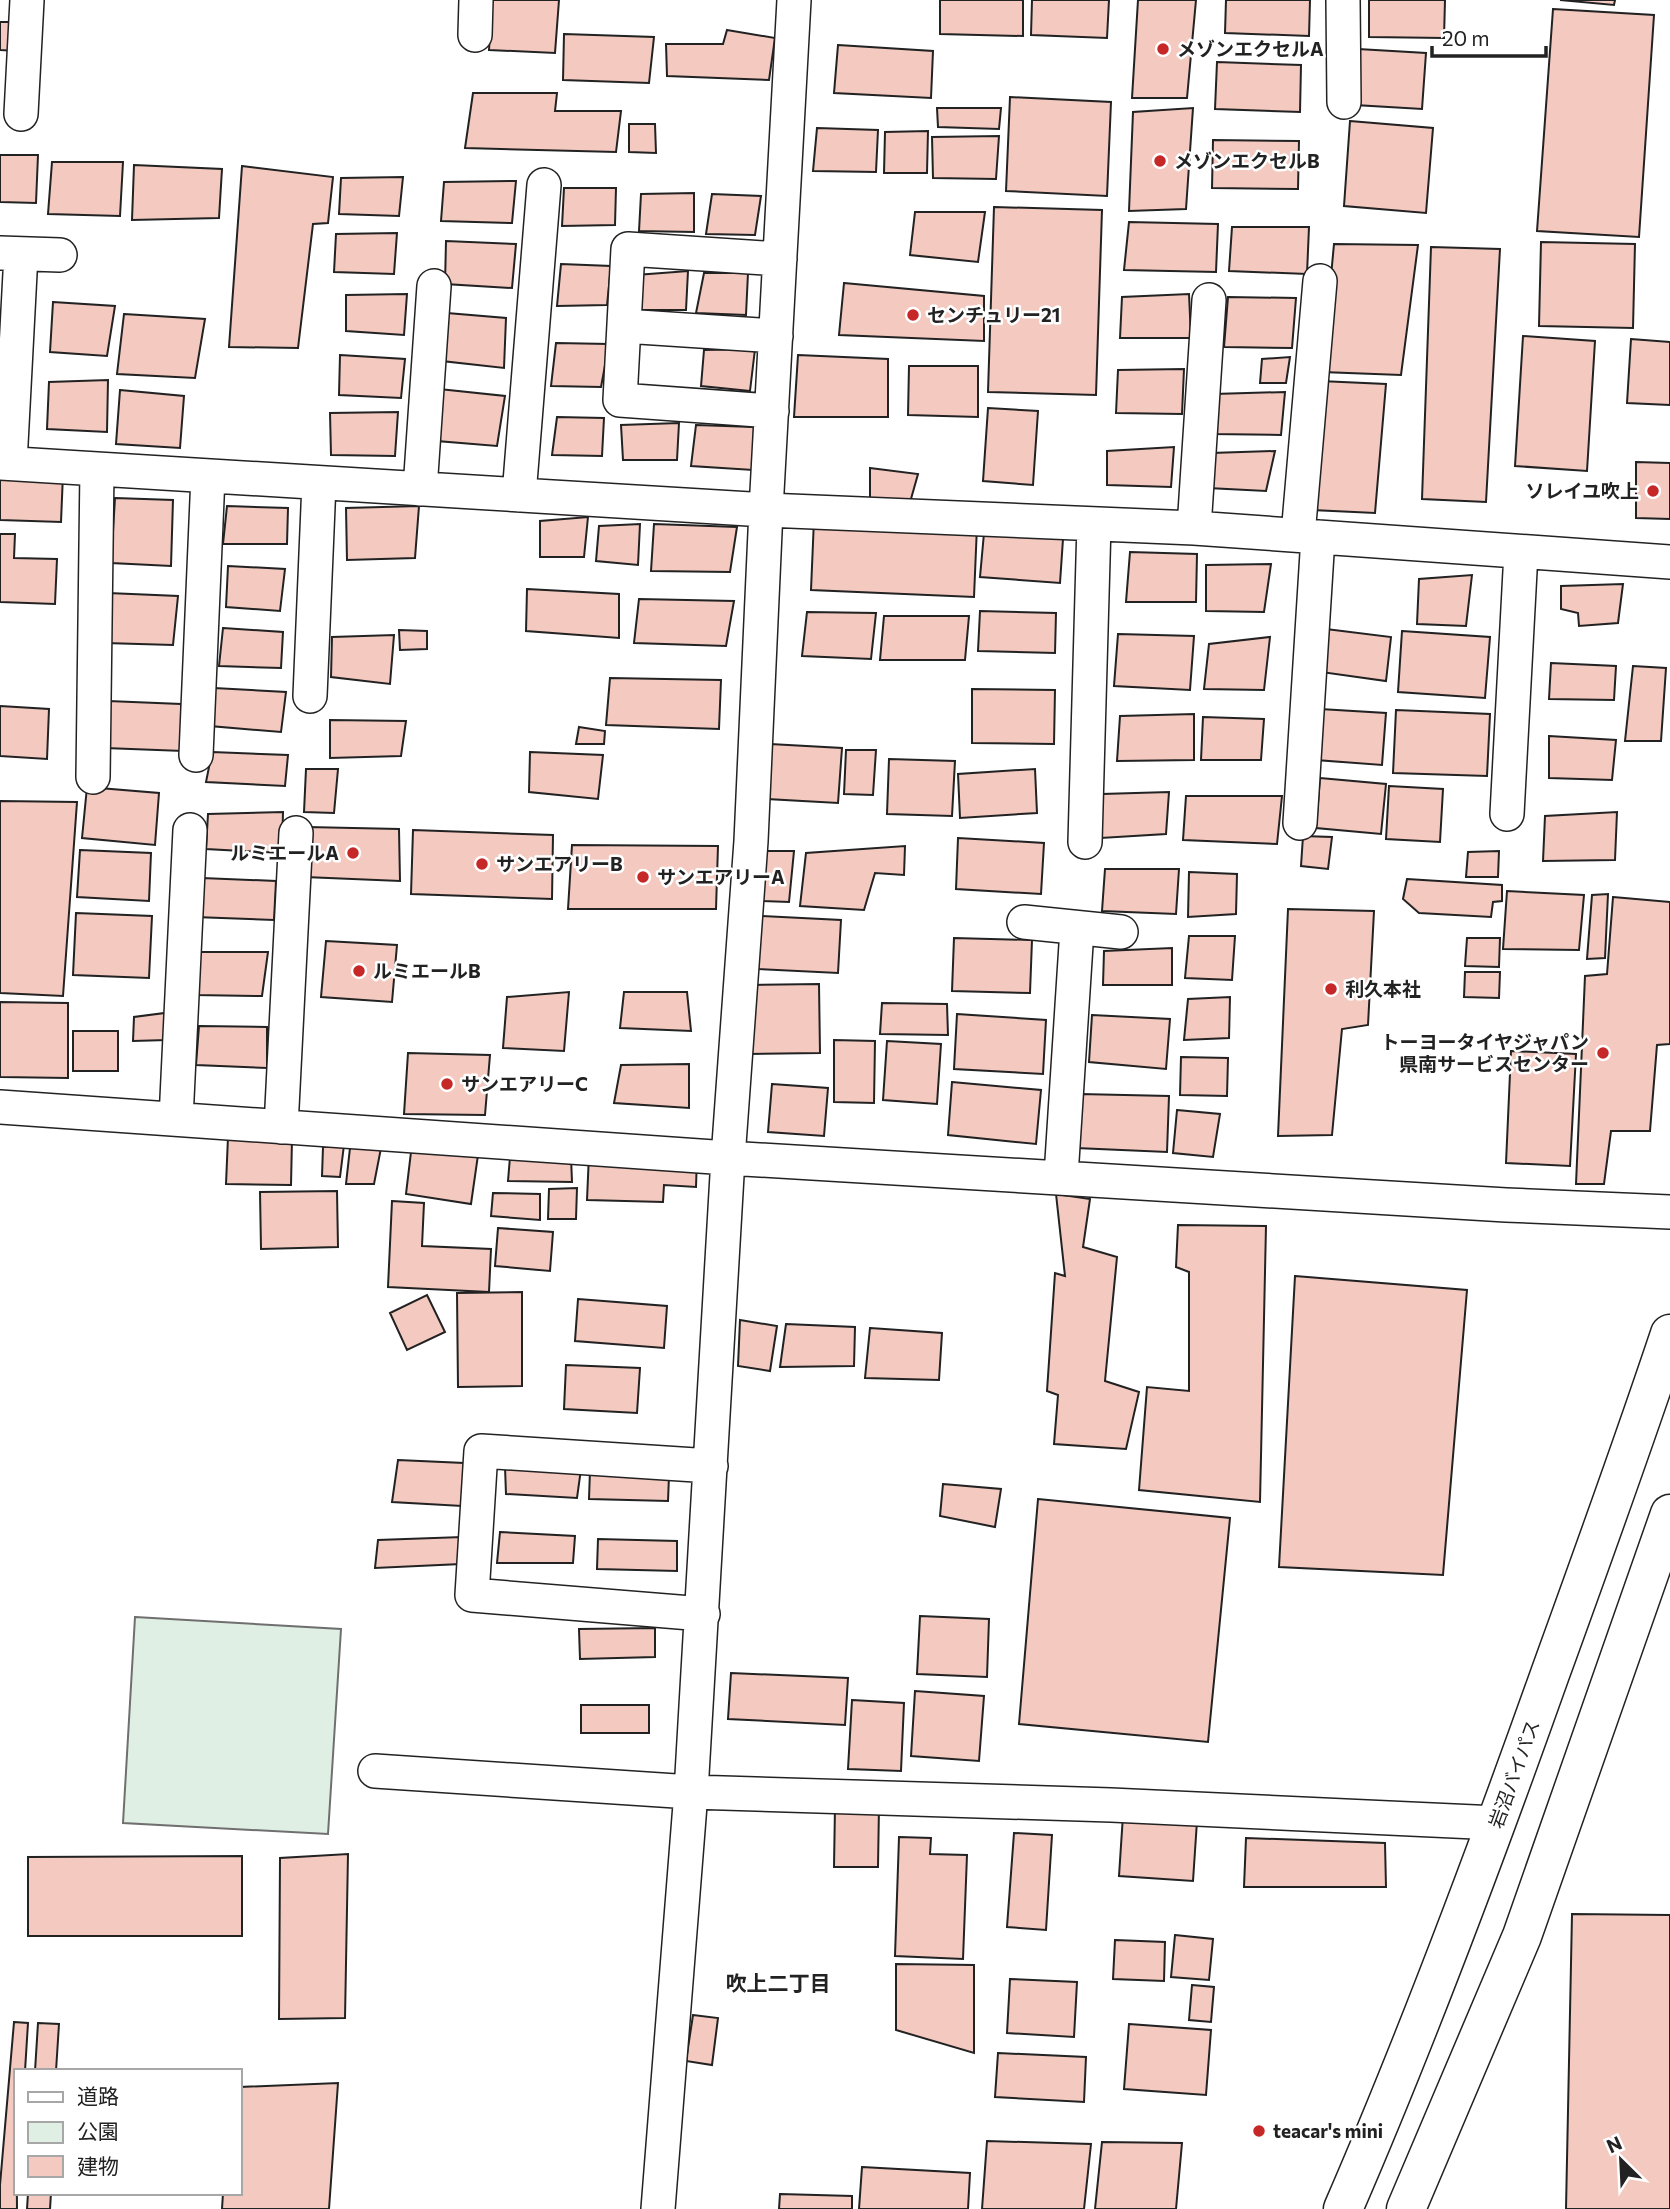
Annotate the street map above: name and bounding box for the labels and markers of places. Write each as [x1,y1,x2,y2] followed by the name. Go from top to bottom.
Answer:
[1177,37,1324,60] place label: メゾンエクセルA
[1155,41,1171,57] marker: メゾンエクセルA
[1174,149,1320,172] place label: メゾンエクセルB
[1152,153,1168,169] marker: メゾンエクセルB
[927,303,1060,326] place label: センチュリー21
[905,307,921,323] marker: センチュリー21
[1525,479,1639,502] place label: ソレイユ吹上
[1645,483,1661,499] marker: ソレイユ吹上
[230,841,339,864] place label: ルミエールA
[345,845,361,861] marker: ルミエールA
[496,852,623,875] place label: サンエアリーB
[474,856,490,872] marker: サンエアリーB
[657,865,785,888] place label: サンエアリーA
[635,869,651,885] marker: サンエアリーA
[373,959,481,982] place label: ルミエールB
[351,963,367,979] marker: ルミエールB
[1345,977,1421,1000] place label: 利久本社
[1323,981,1339,997] marker: 利久本社
[1381,1030,1589,1075] place label: トーヨータイヤジャパン 県南サービスセンター
[1595,1045,1611,1061] marker: トーヨータイヤジャパン 県南サービスセンター
[461,1072,588,1095] place label: サンエアリーC
[439,1076,455,1092] marker: サンエアリーC
[1273,2119,1383,2142] place label: teacar's mini
[1251,2123,1267,2139] marker: teacar's mini

